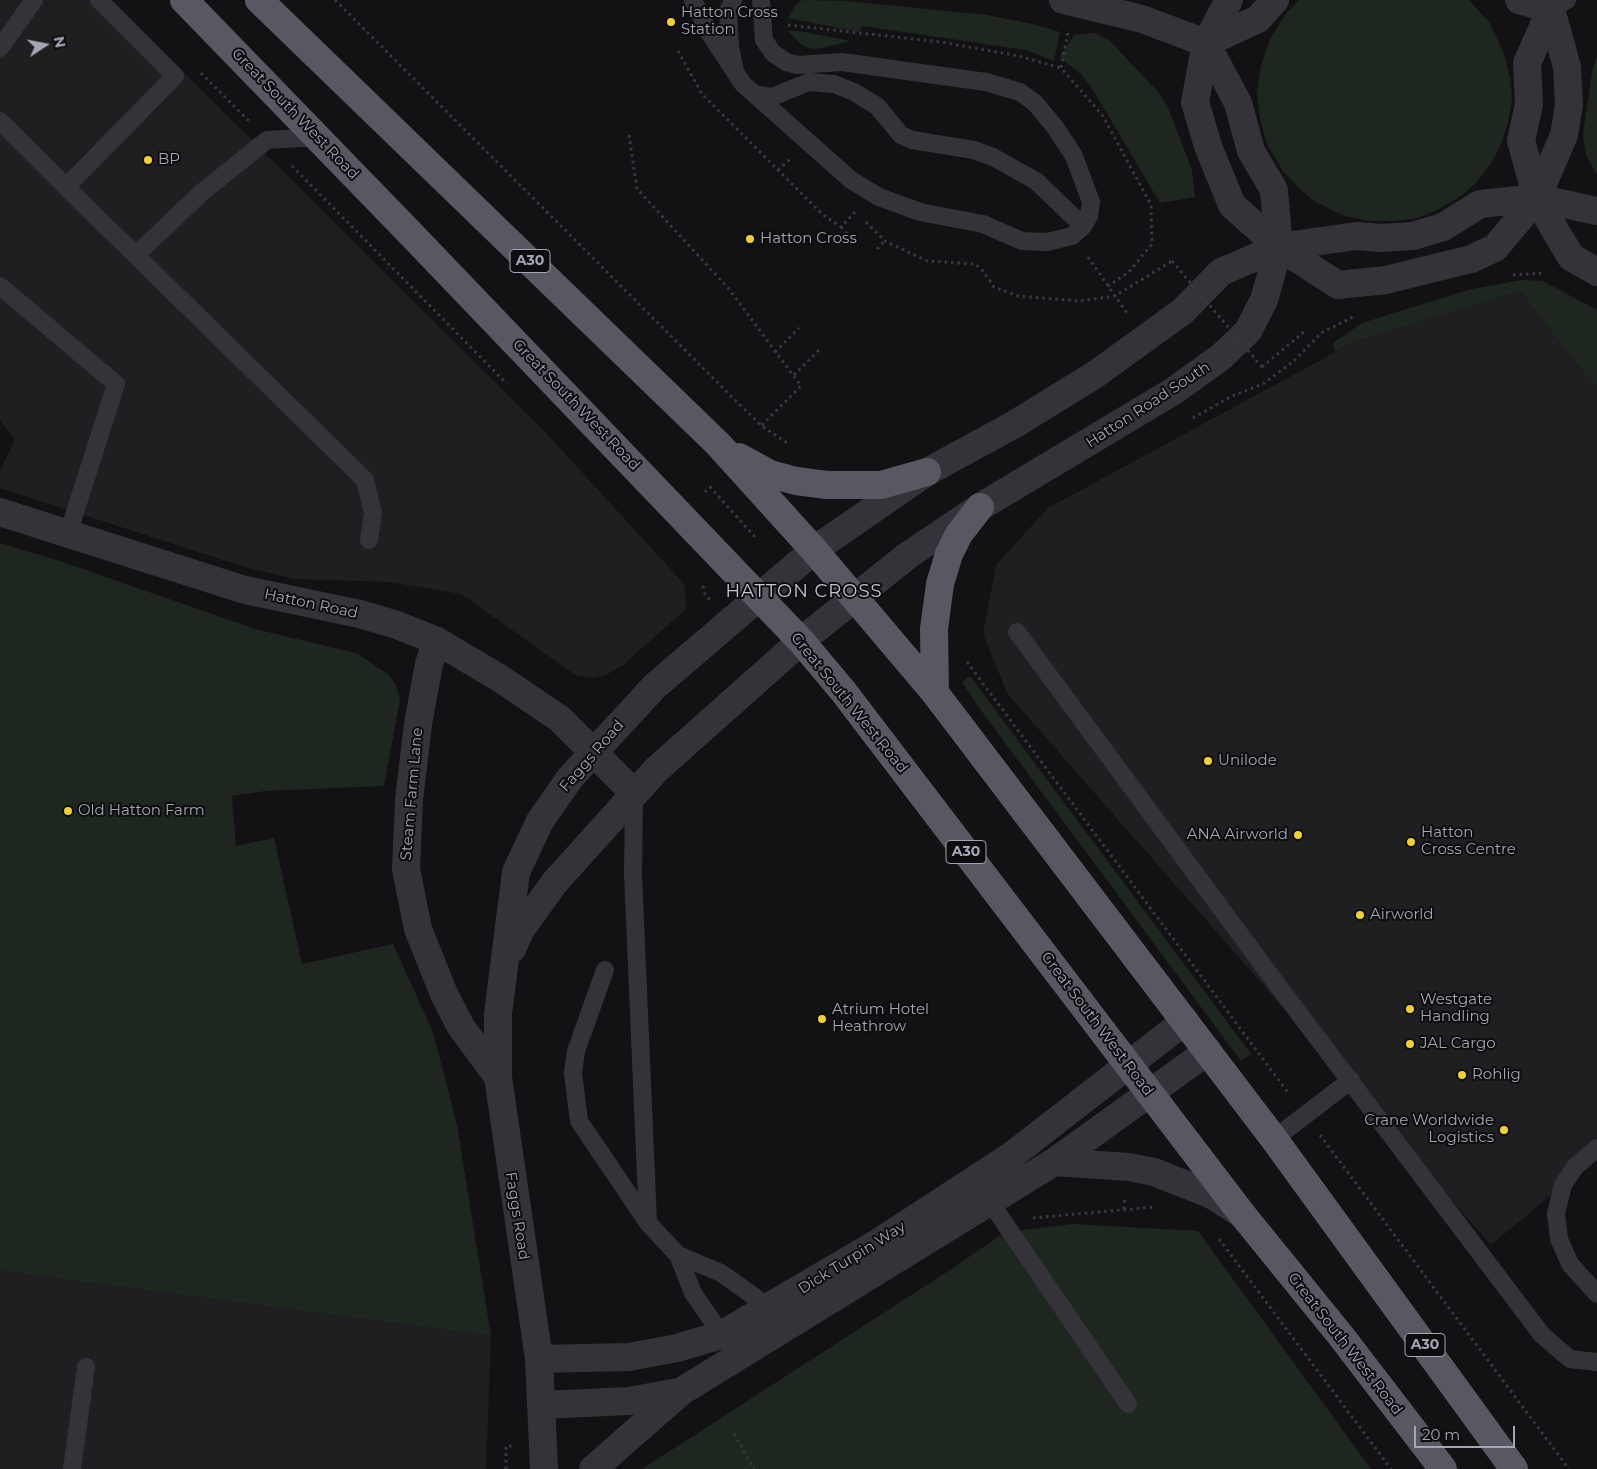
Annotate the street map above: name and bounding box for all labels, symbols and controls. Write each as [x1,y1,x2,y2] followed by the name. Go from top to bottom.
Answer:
[681,4,778,39] place label: Hatton Cross Station
[665,16,677,28] marker: Hatton Cross Station
[20,20,70,70] north arrow
[50,35,70,49] text: N
[228,45,362,183] street label: Great South West Road
[158,151,180,169] place label: BP
[142,154,154,166] marker: BP
[760,230,857,248] place label: Hatton Cross
[744,233,756,245] marker: Hatton Cross
[510,250,550,272] road number: A30
[509,336,643,474] street label: Great South West Road
[1083,358,1213,452] street label: Hatton Road South
[724,581,884,603] district label: HATTON CROSS
[262,585,360,623] street label: Hatton Road
[787,629,911,777] street label: Great South West Road
[556,716,628,796] street label: Faggs Road
[397,727,427,861] street label: Steam Farm Lane
[1218,752,1277,770] place label: Unilode
[1202,755,1214,767] marker: Unilode
[78,802,205,820] place label: Old Hatton Farm
[62,805,74,817] marker: Old Hatton Farm
[1421,824,1516,859] place label: Hatton Cross Centre
[1187,826,1288,844] place label: ANA Airworld
[1292,829,1304,841] marker: ANA Airworld
[1405,836,1417,848] marker: Hatton Cross Centre
[946,840,986,864] road number: A30
[1370,906,1433,924] place label: Airworld
[1354,909,1366,921] marker: Airworld
[1037,949,1157,1099] street label: Great South West Road
[1420,991,1492,1026] place label: Westgate Handling
[832,1001,929,1036] place label: Atrium Hotel Heathrow
[1404,1003,1416,1015] marker: Westgate Handling
[816,1013,828,1025] marker: Atrium Hotel Heathrow
[1420,1035,1496,1053] place label: JAL Cargo
[1404,1038,1416,1050] marker: JAL Cargo
[1472,1066,1521,1084] place label: Rohlig
[1456,1069,1468,1081] marker: Rohlig
[1364,1112,1494,1147] place label: Crane Worldwide Logistics
[1498,1124,1510,1136] marker: Crane Worldwide Logistics
[501,1171,533,1261] street label: Faggs Road
[795,1218,909,1298] street label: Dick Turpin Way
[1284,1269,1406,1419] street label: Great South West Road
[1405,1334,1445,1356] road number: A30
[1417,1416,1518,1448] scale bar
[1422,1425,1460,1444] text: 20 m

